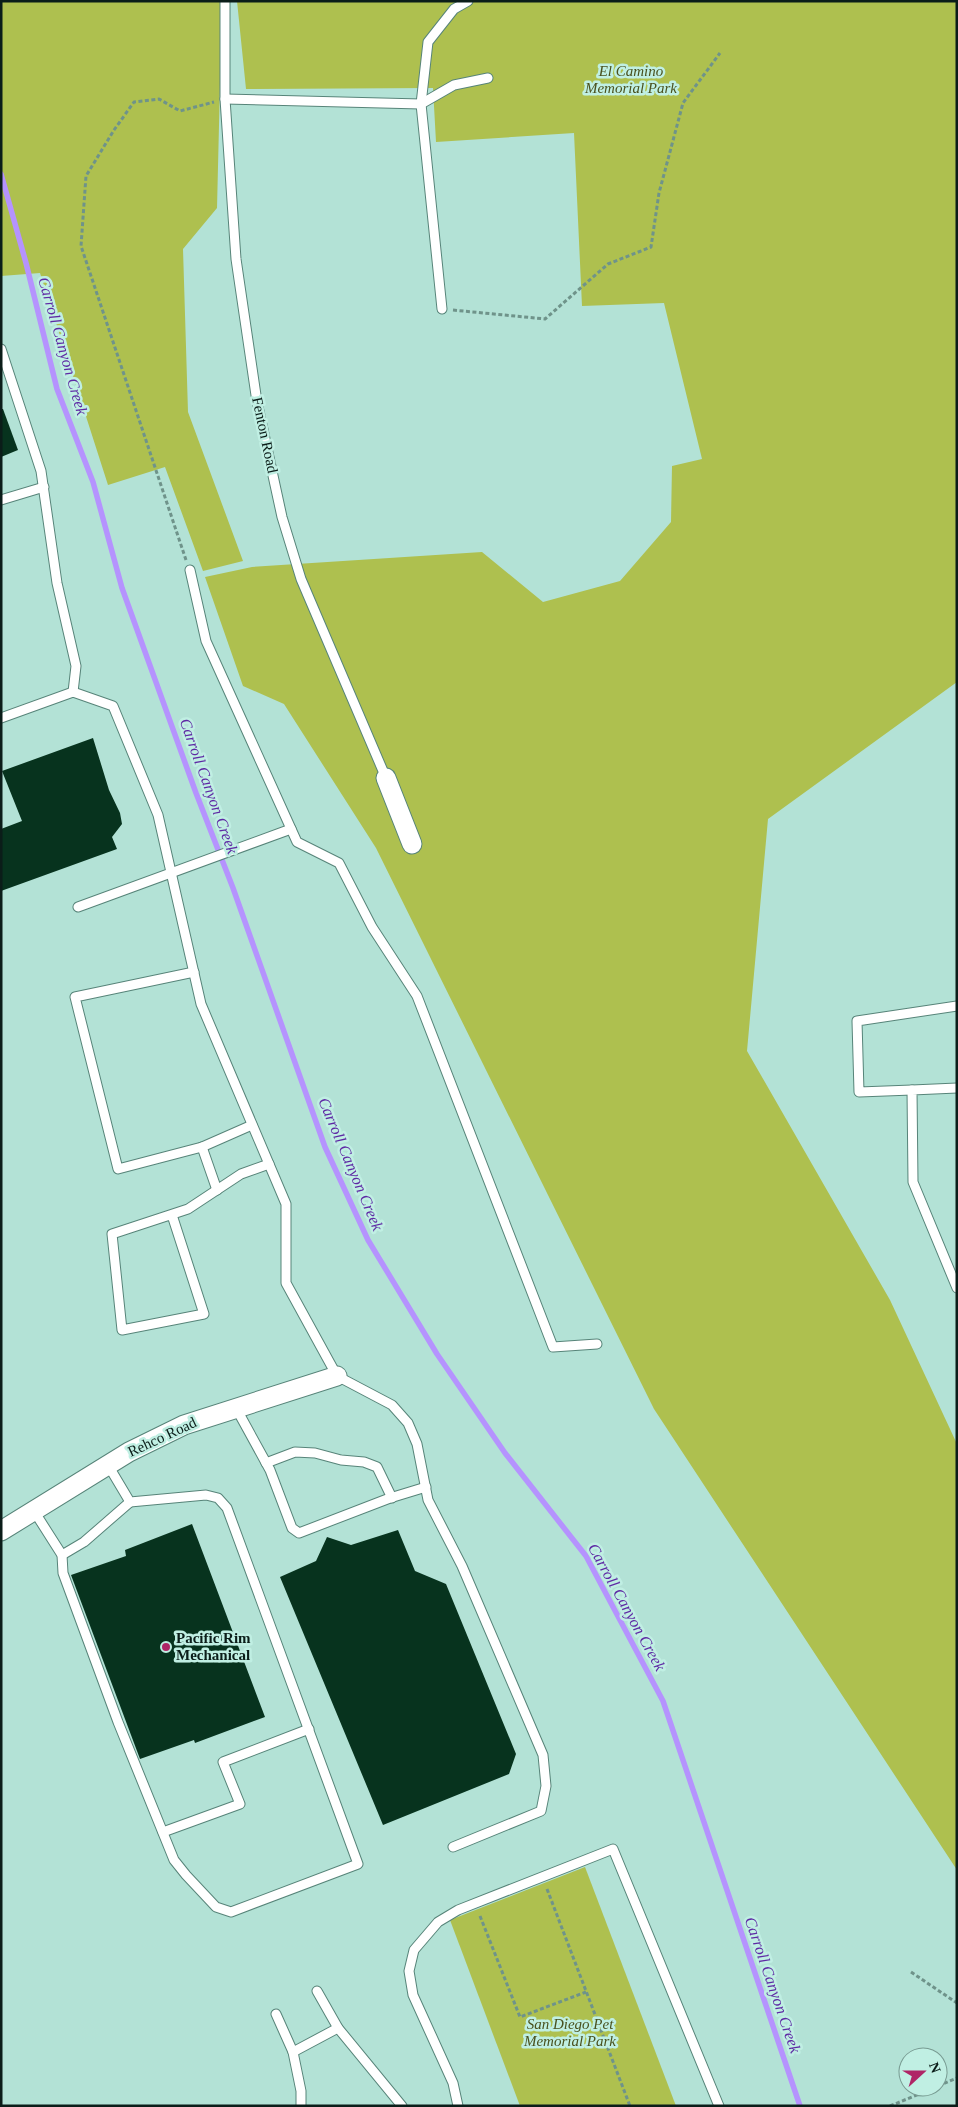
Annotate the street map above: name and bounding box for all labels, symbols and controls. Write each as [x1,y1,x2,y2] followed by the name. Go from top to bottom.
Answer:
[584,63,677,96] park label: El Camino Memorial Park
[34,275,91,418] water label: Carroll Canyon Creek
[249,396,281,475] street label: Fenton Road
[176,716,242,857] water label: Carroll Canyon Creek
[314,1095,387,1234] water label: Carroll Canyon Creek
[125,1414,199,1460] street label: Rehco Road
[584,1540,669,1675] water label: Carroll Canyon Creek
[176,1630,251,1663] place label: Pacific Rim Mechanical
[160,1641,172,1653] marker: Pacific Rim Mechanical
[741,1915,805,2056] water label: Carroll Canyon Creek
[523,2016,616,2049] park label: San Diego Pet Memorial Park
[898,2047,948,2097] north arrow
[926,2060,943,2075] text: N

